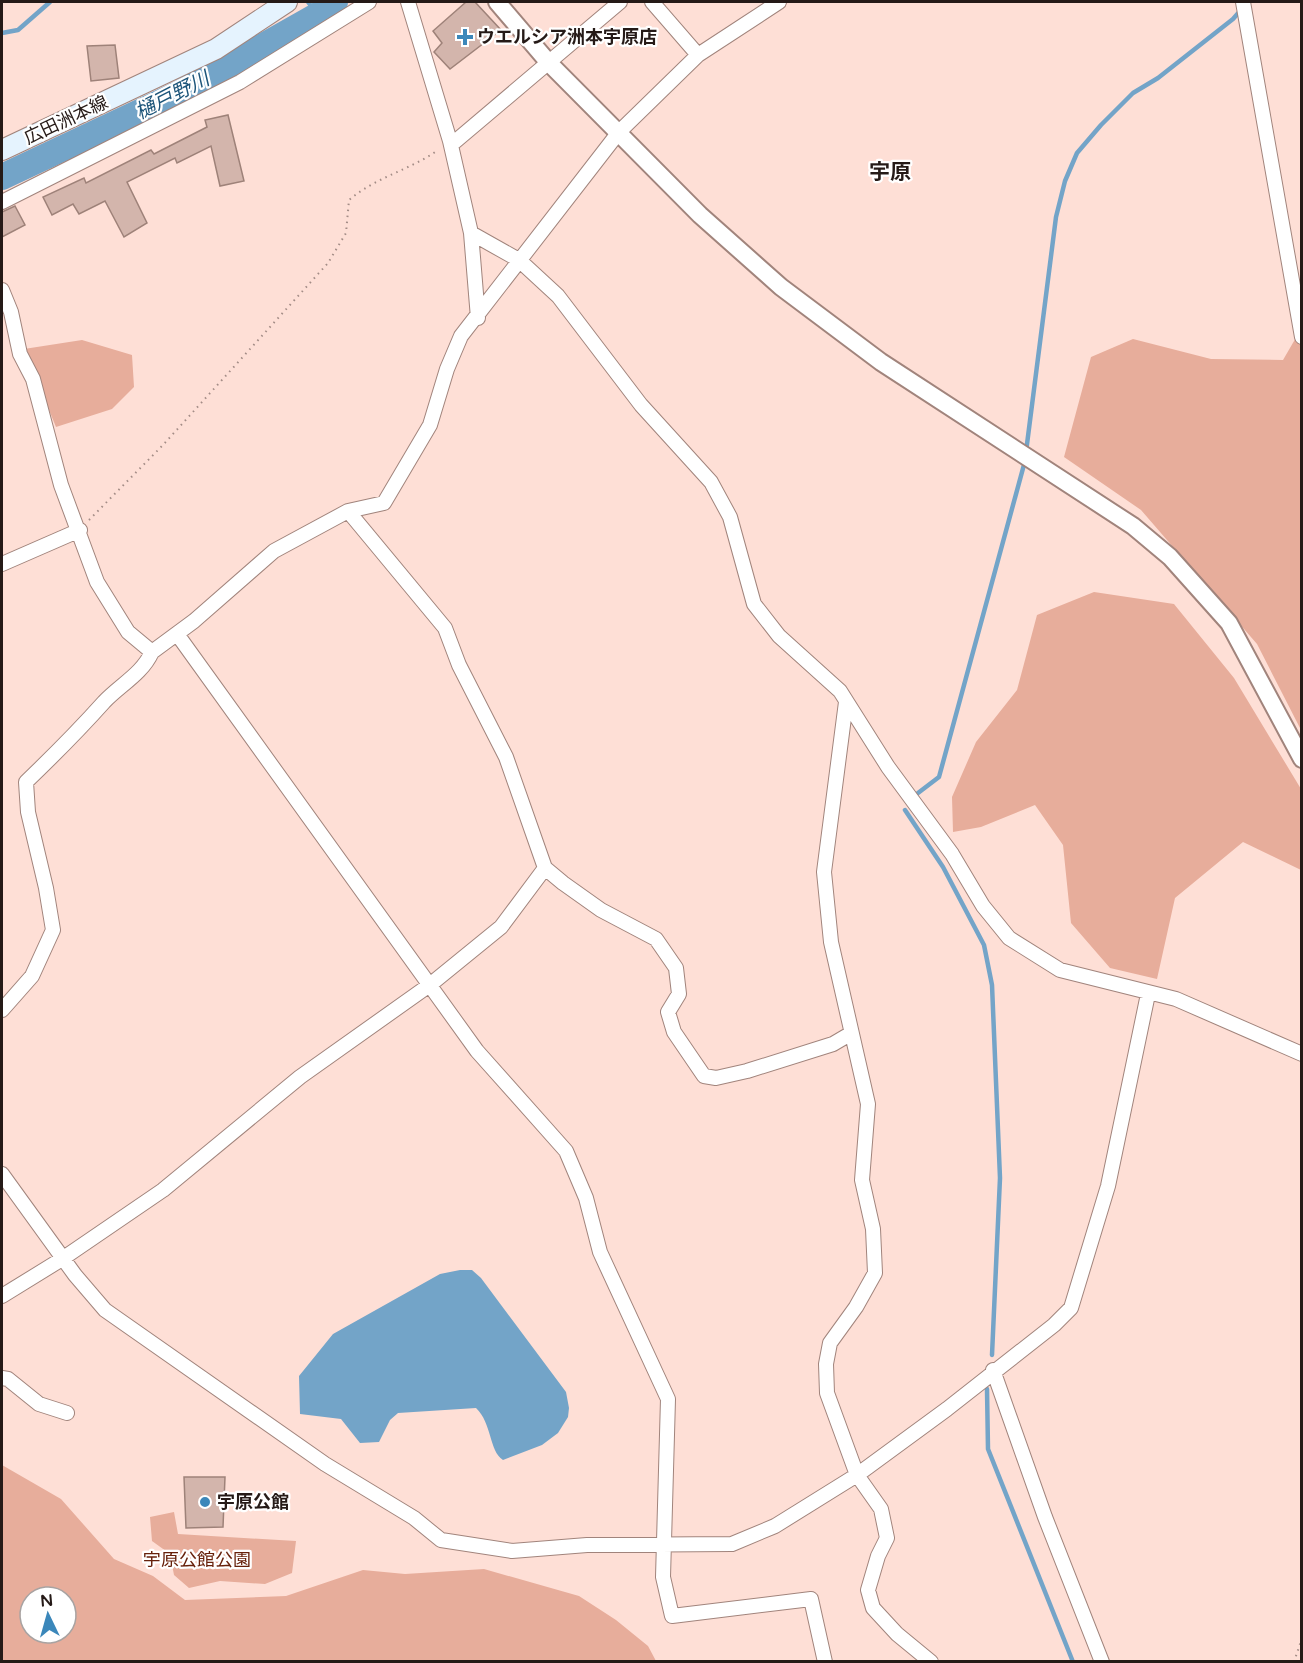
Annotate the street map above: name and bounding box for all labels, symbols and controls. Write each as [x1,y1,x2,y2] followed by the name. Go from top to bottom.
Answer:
[477,26,657,48] place label: ウエルシア洲本宇原店
[458,30,472,44] marker: ウエルシア洲本宇原店
[131,66,215,125] water label: 樋戸野川
[21,91,111,149] street label: 広田洲本線
[869,160,911,185] district label: 宇原
[217,1491,289,1513] place label: 宇原公館
[198,1495,212,1509] marker: 宇原公館
[143,1549,251,1571] park label: 宇原公館公園
[18,1585,78,1645] north arrow
[40,1591,54,1612] text: N

